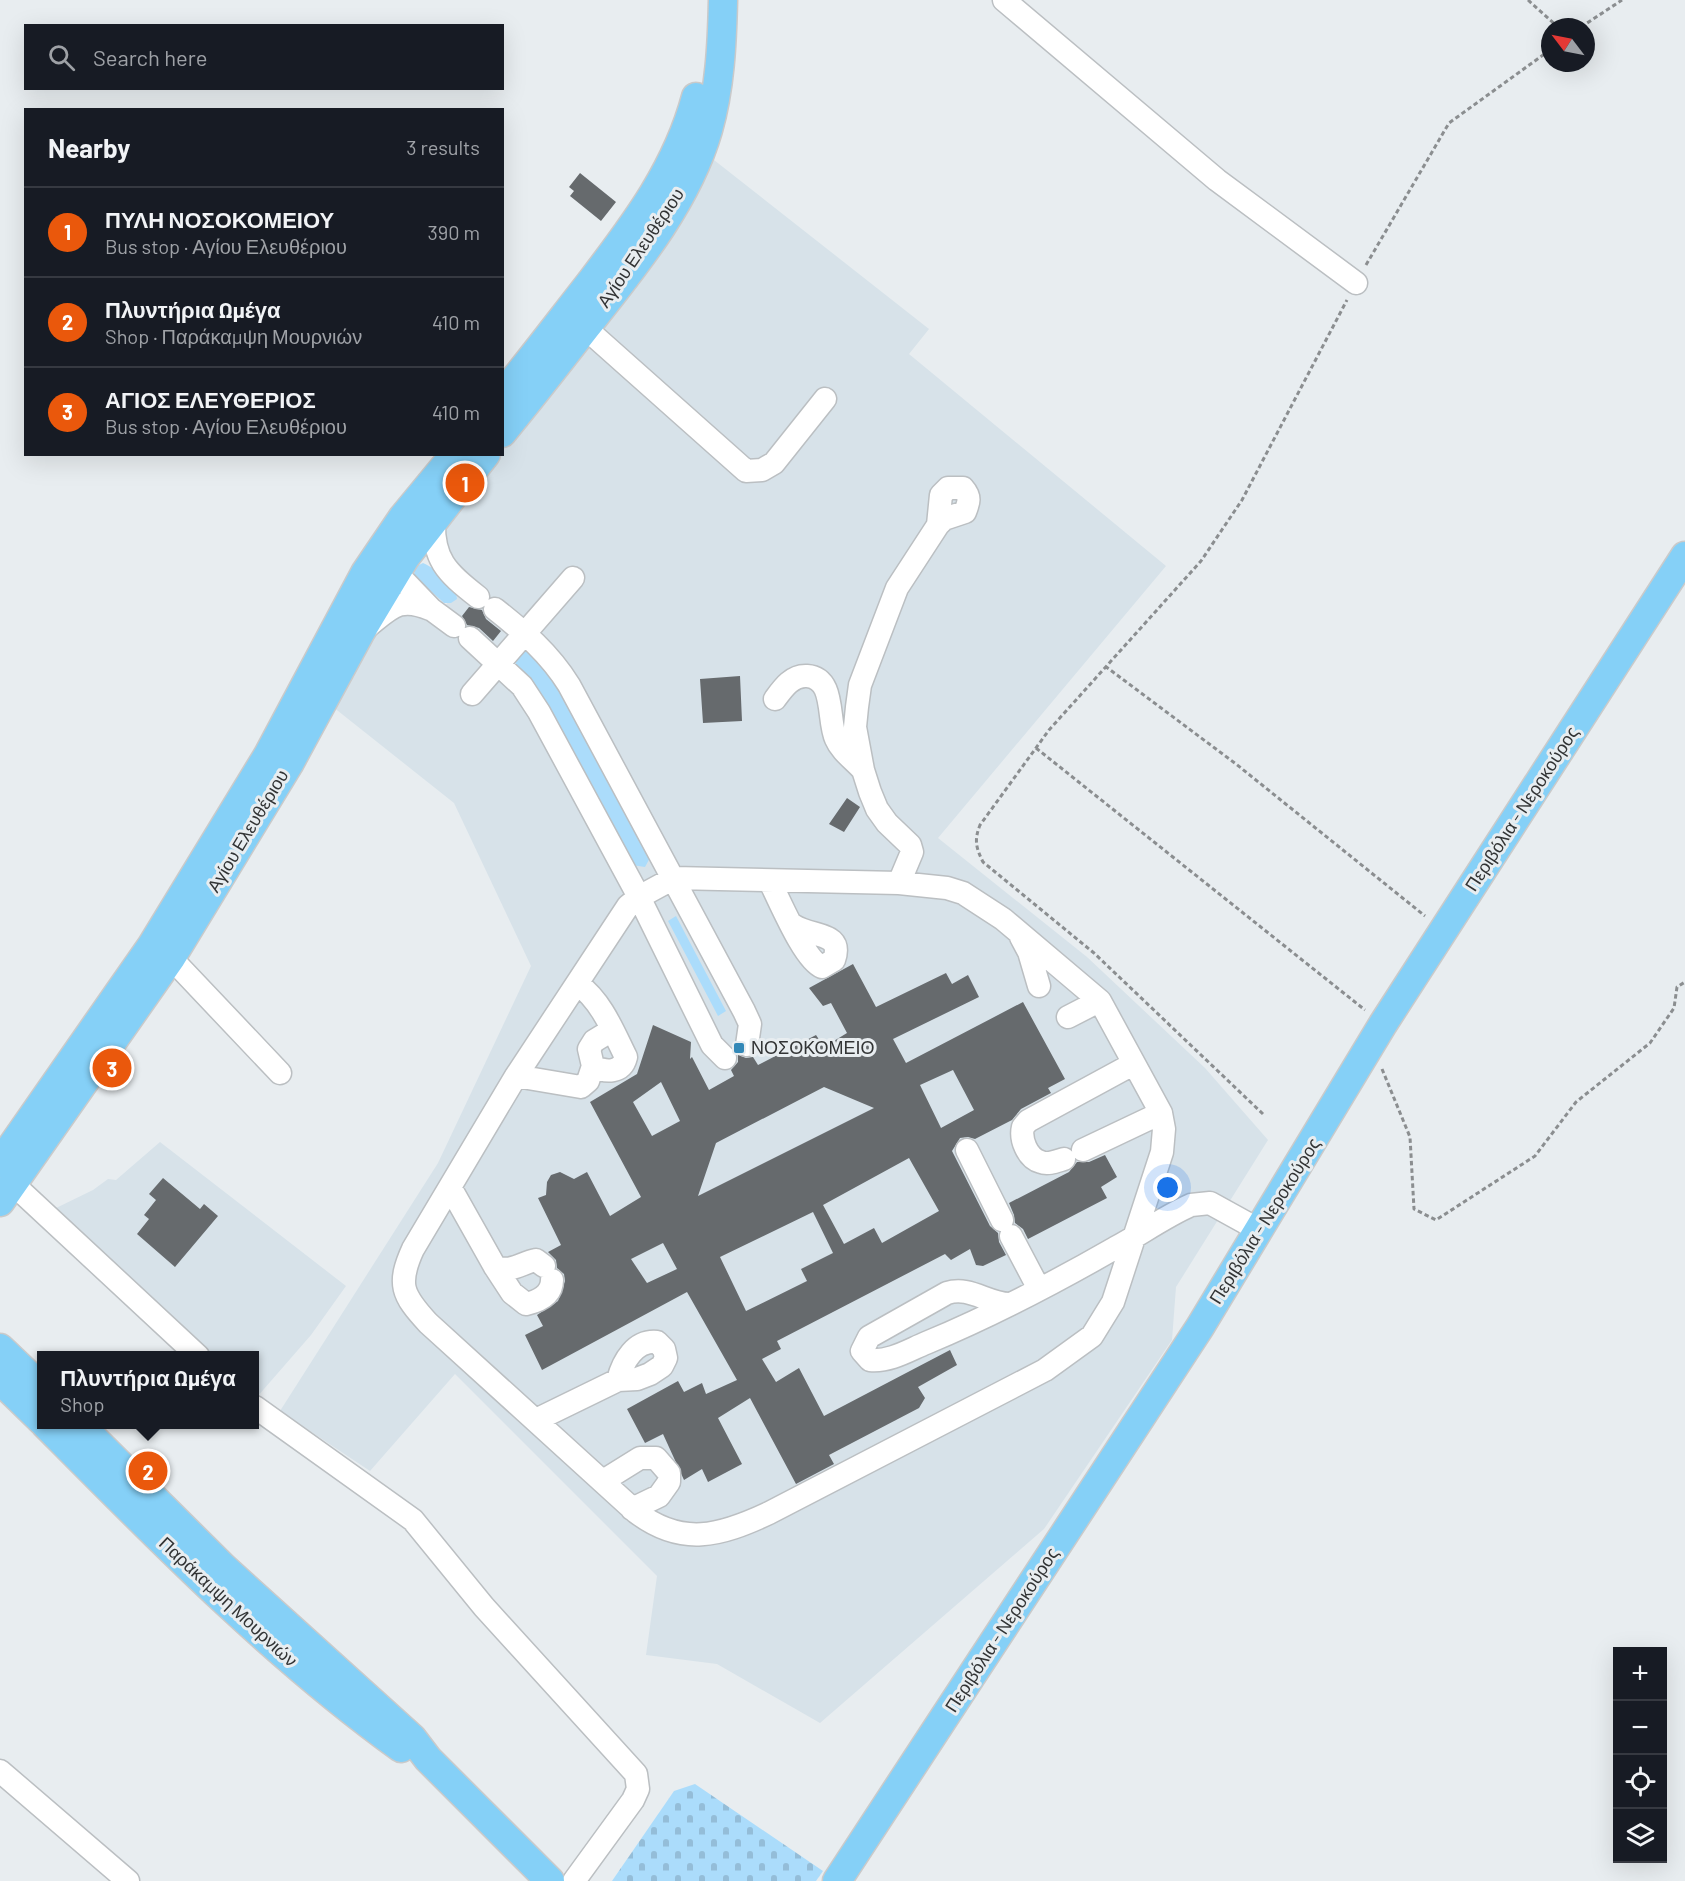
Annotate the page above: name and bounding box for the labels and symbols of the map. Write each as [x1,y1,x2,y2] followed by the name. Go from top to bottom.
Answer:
[1541,18,1595,72] north arrow
[592,184,688,311] street label: Αγίου Ελευθέριου
[446,460,484,506] pin: 1
[1460,722,1583,895] street label: Περιβόλια - Νεροκούρος
[202,765,292,896] street label: Αγίου Ελευθέριου
[751,1036,875,1058] place label: ΝΟΣΟΚΟΜΕΙΟ
[732,1041,746,1055] marker: ΝΟΣΟΚΟΜΕΙΟ
[92,1046,132,1090] pin: 3
[1204,1133,1324,1308] street label: Περιβόλια - Νεροκούρος
[1153,1173,1182,1202] your location
[128,1448,168,1494] pin: 2
[155,1532,302,1671] street label: Παράκαμψη Μουρνιών
[940,1543,1063,1716] street label: Περιβόλια - Νεροκούρος

